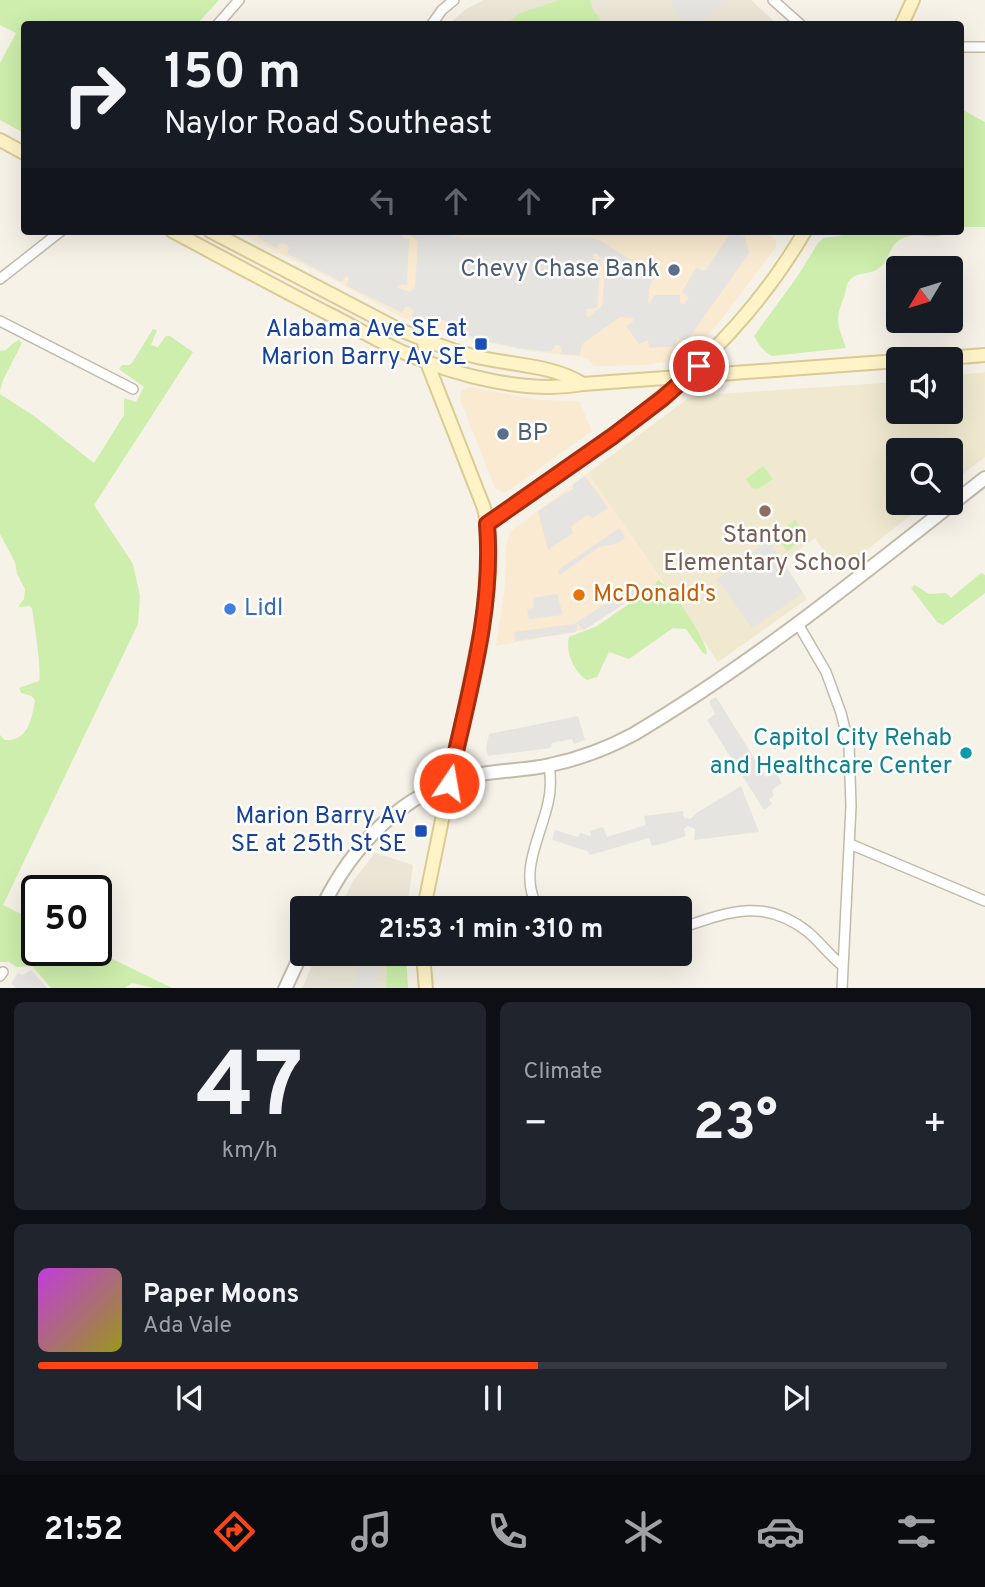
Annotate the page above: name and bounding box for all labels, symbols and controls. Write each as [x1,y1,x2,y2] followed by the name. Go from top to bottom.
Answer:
[164,44,301,106] text: 150 m
[49,49,140,140] icon: right
[164,105,492,145] text: Naylor Road Southeast
[364,182,402,220] icon: left
[437,182,475,220] icon: ahead
[510,182,548,220] icon: ahead
[583,182,621,220] icon: right
[460,255,660,285] place label: Chevy Chase Bank
[886,256,962,332] north arrow
[886,256,963,515] map controls
[666,262,682,278] marker: Chevy Chase Bank
[261,315,467,373] place label: Alabama Ave SE at Marion Barry Av SE
[473,336,489,352] marker: Alabama Ave SE at Marion Barry Av SE
[669,336,729,396] pin
[680,347,718,385] icon: arrive
[886,347,963,424] button: sound
[517,419,548,449] place label: BP
[495,426,511,442] marker: BP
[886,438,963,515] button: search
[757,503,773,519] marker: Stanton Elementary School
[663,521,867,579] place label: Stanton Elementary School
[593,580,716,610] place label: McDonald's
[571,587,587,603] marker: McDonald's
[244,594,283,624] place label: Lidl
[222,601,238,617] marker: Lidl
[710,724,952,782] place label: Capitol City Rehab and Healthcare Center
[958,745,974,761] marker: Capitol City Rehab and Healthcare Center
[412,746,486,820] position arrow
[231,802,407,860] place label: Marion Barry Av SE at 25th St SE
[413,823,429,839] marker: Marion Barry Av SE at 25th St SE
[21,875,112,966] speed limit sign: 50
[379,914,603,947] text: 21:53 · 1 min · 310 m
[196,1034,303,1149] text: 47
[524,1058,602,1087] text: Climate
[693,1092,778,1158] text: 23°
[524,1101,548,1150] text: −
[922,1101,947,1150] text: +
[222,1137,278,1166] text: km/h
[143,1279,299,1312] text: Paper Moons
[143,1312,232,1341] text: Ada Vale
[171,1379,209,1417] icon: previous
[474,1379,512,1417] icon: pause
[777,1379,815,1417] icon: next
[210,1507,259,1556] icon: directions
[347,1507,396,1556] icon: music
[483,1507,532,1556] icon: phone
[619,1507,668,1556] icon: climate
[756,1507,805,1556] icon: car
[892,1507,941,1556] icon: filters
[44,1511,123,1551] text: 21:52

